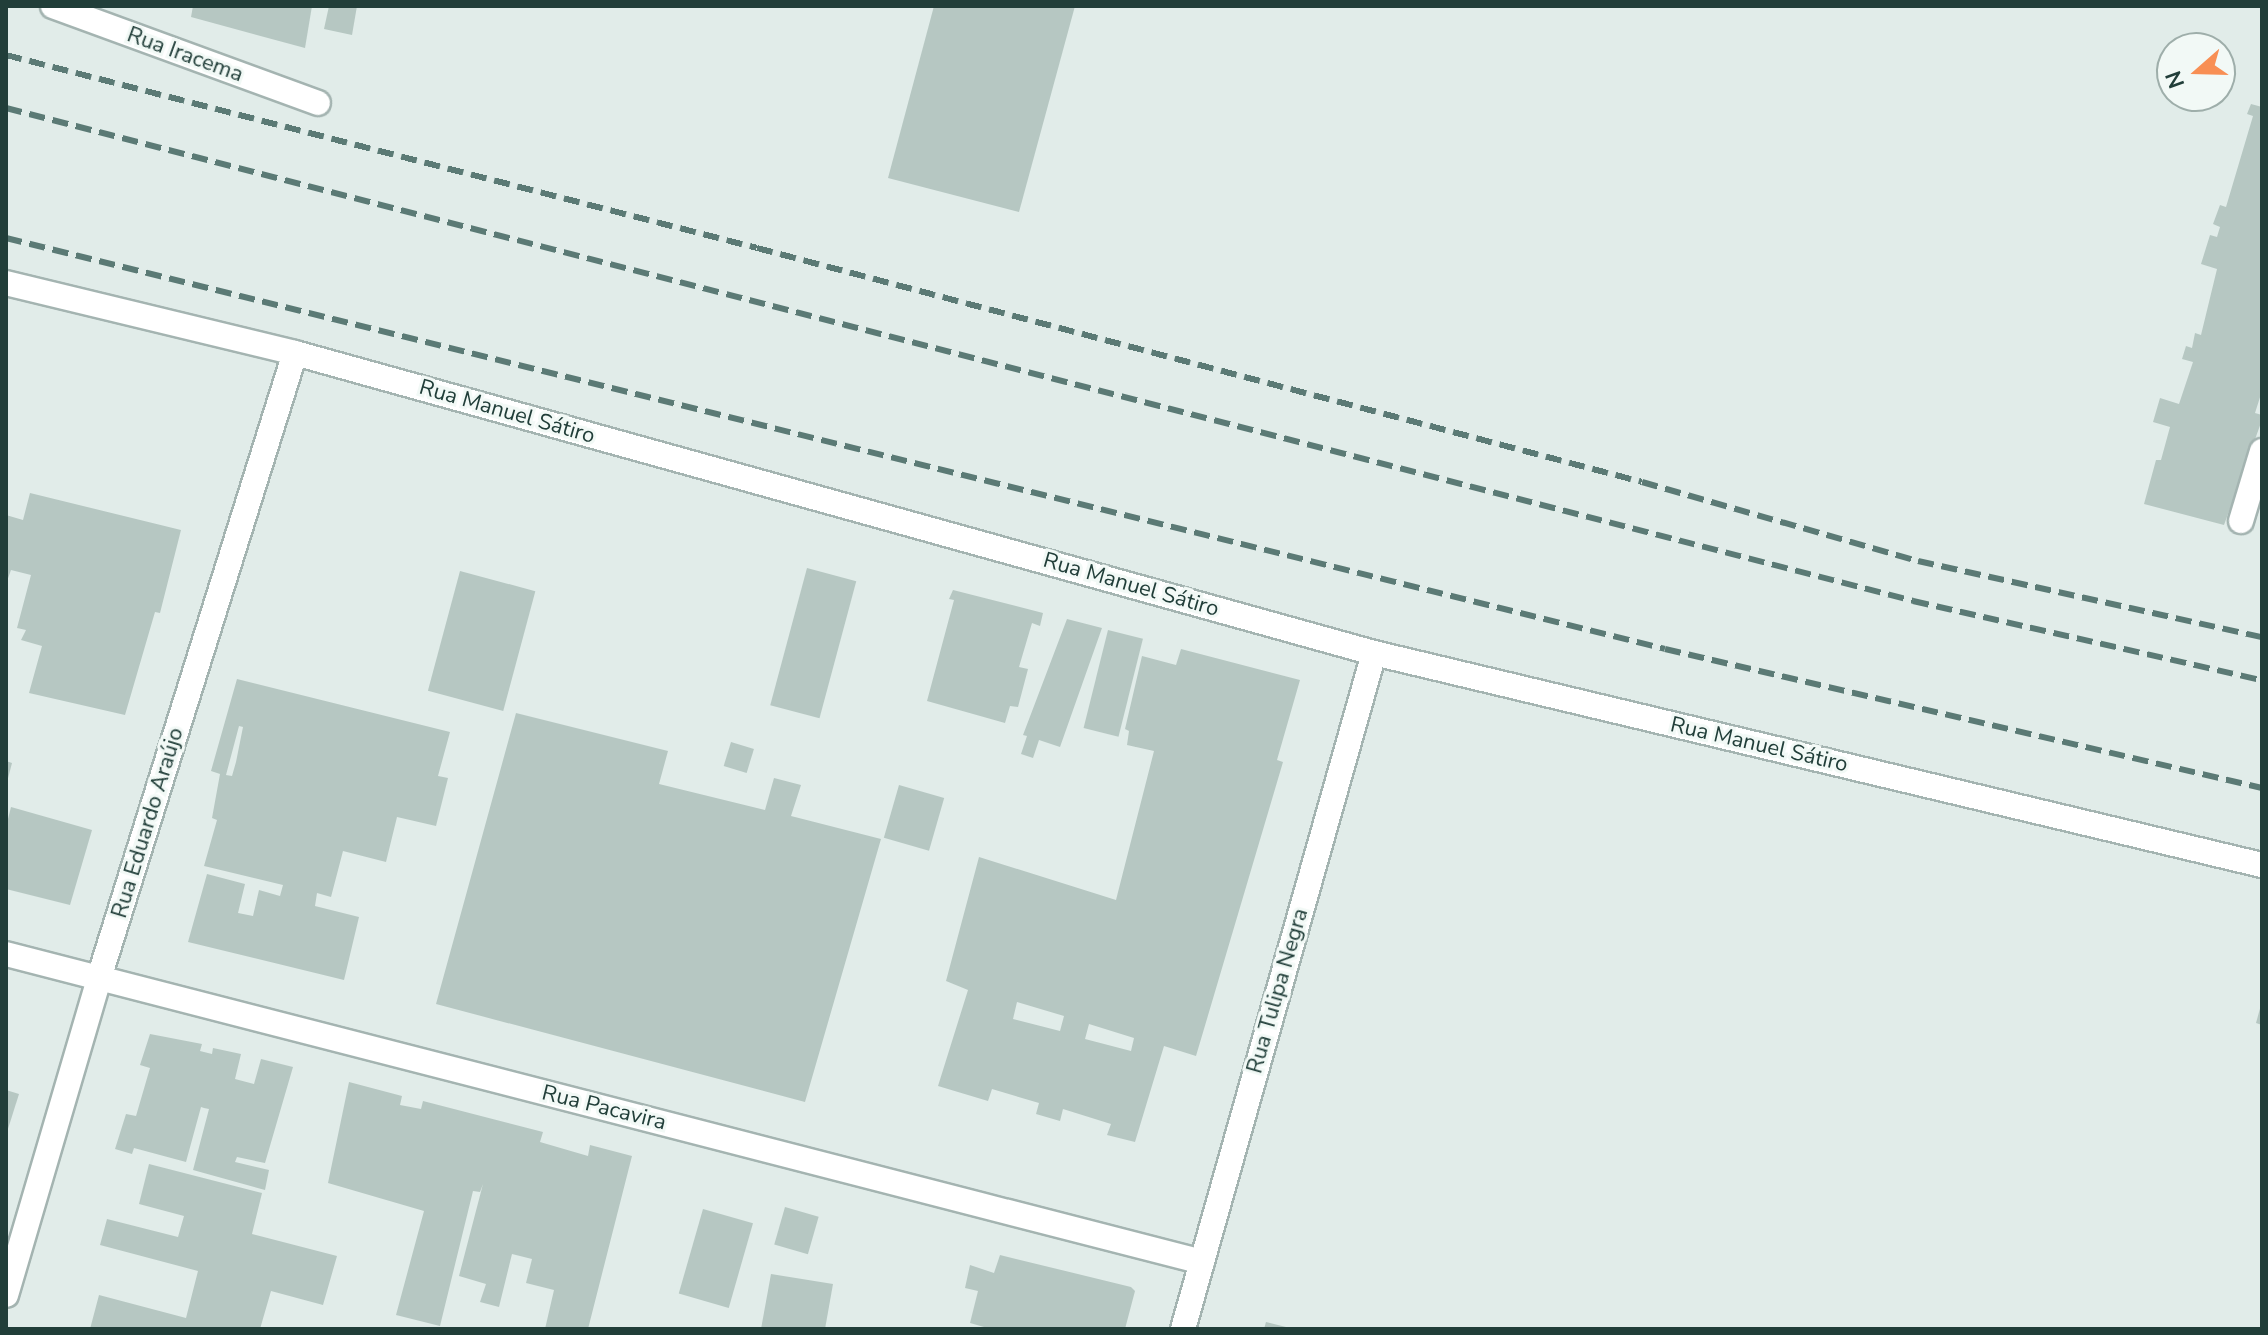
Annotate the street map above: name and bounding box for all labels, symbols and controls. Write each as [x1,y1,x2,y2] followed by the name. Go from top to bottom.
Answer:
[123,22,247,88] street label: Rua Iracema
[2156,32,2236,112] north arrow
[2158,67,2192,92] text: N
[416,374,598,450] street label: Rua Manuel Sátiro
[1040,547,1222,623] street label: Rua Manuel Sátiro
[1668,712,1850,778] street label: Rua Manuel Sátiro
[106,725,190,921] street label: Rua Eduardo Araújo
[1242,905,1314,1077] street label: Rua Tulipa Negra
[539,1080,669,1136] street label: Rua Pacavira

